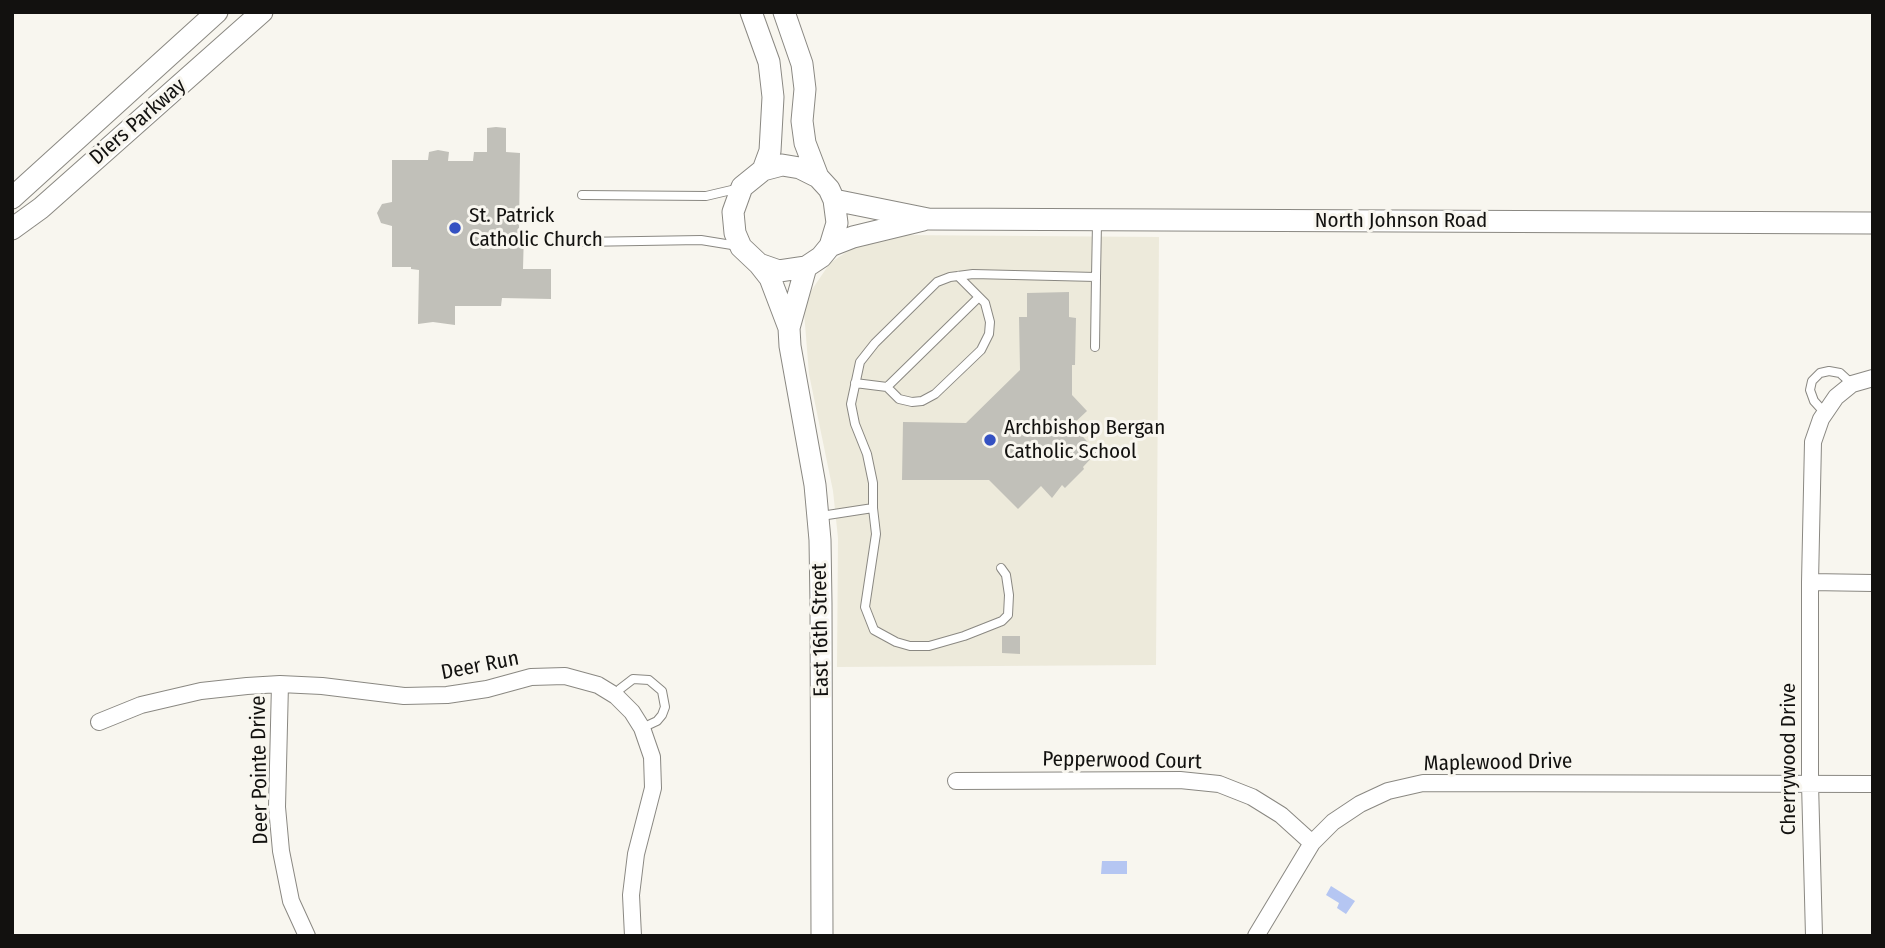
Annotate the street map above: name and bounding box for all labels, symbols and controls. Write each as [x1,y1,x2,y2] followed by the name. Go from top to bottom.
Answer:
[85,73,191,171] street label: Diers Parkway
[469,203,603,253] place label: St. Patrick Catholic Church
[1315,208,1487,234] street label: North Johnson Road
[447,220,463,236] marker: St. Patrick Catholic Church
[1004,415,1165,465] place label: Archbishop Bergan Catholic School
[982,432,998,448] marker: Archbishop Bergan Catholic School
[807,563,835,697] street label: East 16th Street
[439,646,521,686] street label: Deer Run
[1776,683,1802,835] street label: Cherrywood Drive
[246,695,274,845] street label: Deer Pointe Drive
[1042,747,1202,775] street label: Pepperwood Court
[1423,749,1573,777] street label: Maplewood Drive

